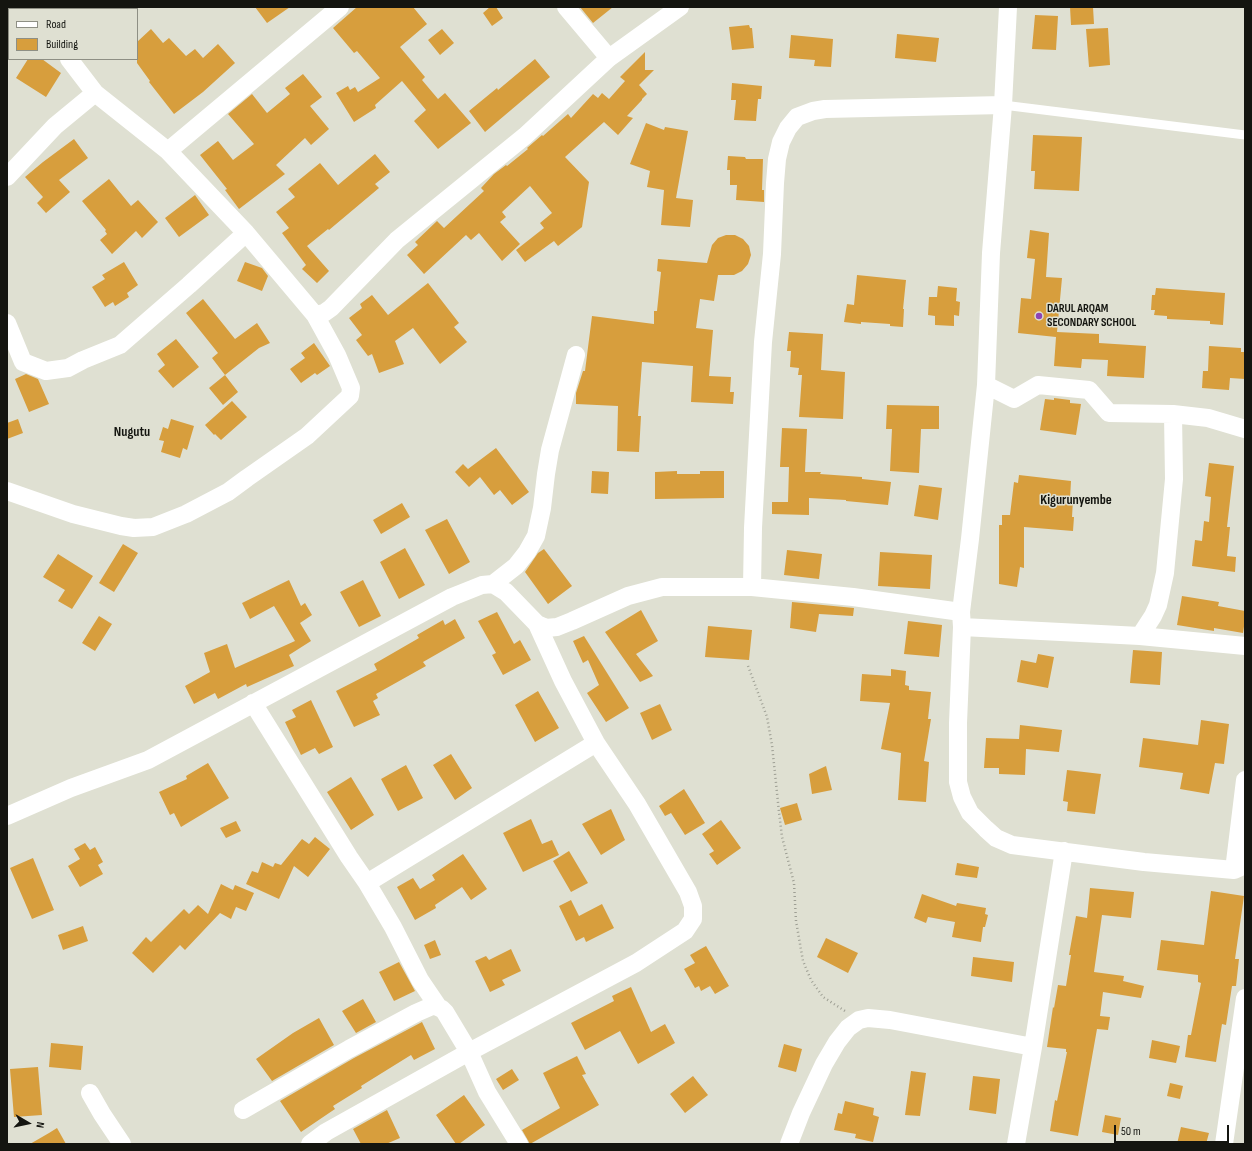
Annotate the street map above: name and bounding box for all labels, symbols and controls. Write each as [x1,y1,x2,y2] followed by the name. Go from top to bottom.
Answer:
[8,8,138,60] legend
[46,17,66,32] text: Road
[46,37,78,52] text: Building
[1047,302,1136,330] place label: DARUL ARQAM SECONDARY SCHOOL
[1034,311,1044,321] marker: DARUL ARQAM SECONDARY SCHOOL
[114,424,150,440] district label: Nugutu
[1040,492,1112,508] district label: Kigurunyembe
[8,1103,48,1143] north arrow
[1116,1117,1231,1143] scale bar
[33,1121,47,1129] text: N
[1121,1124,1141,1139] text: 50 m

